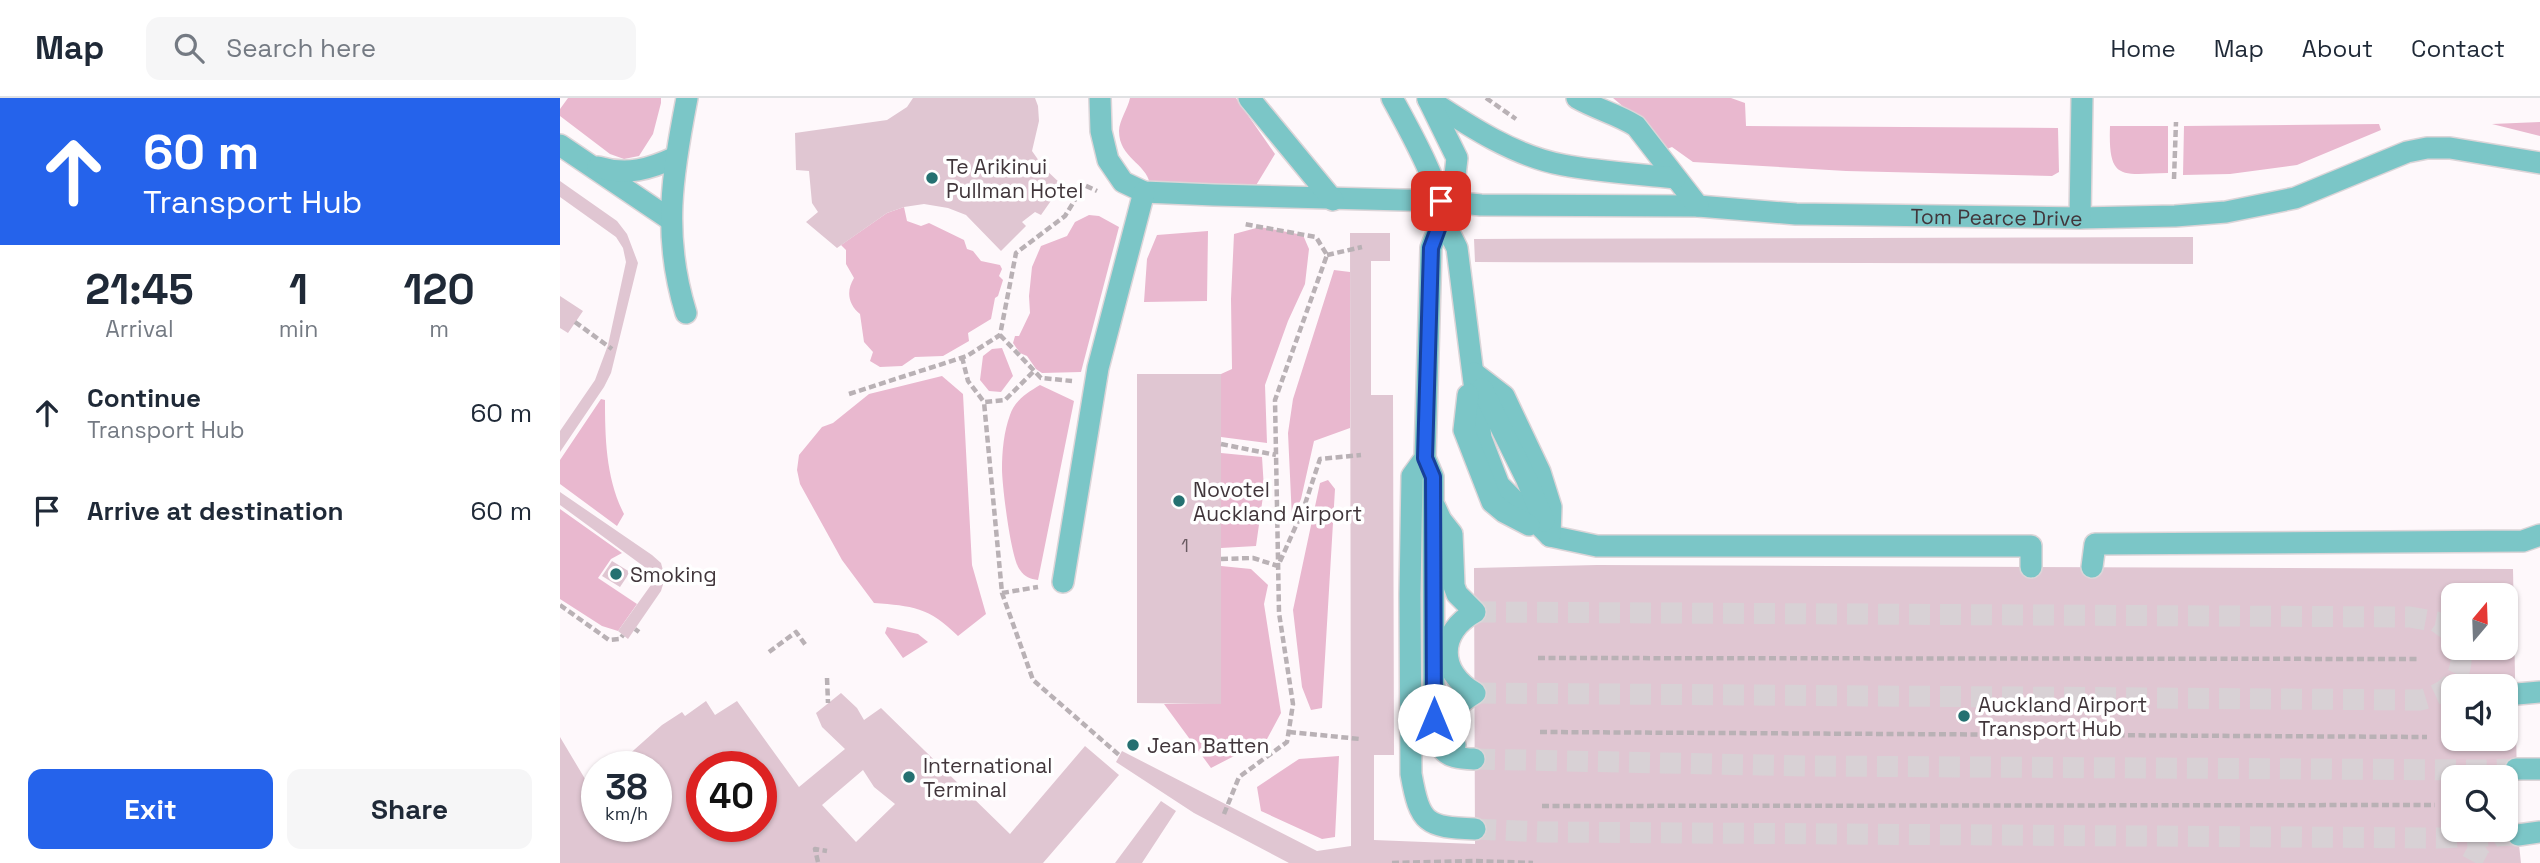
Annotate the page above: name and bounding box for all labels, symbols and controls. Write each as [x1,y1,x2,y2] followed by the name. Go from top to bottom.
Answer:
[146,17,636,80] search box
[35,27,104,69] text: Map
[170,29,208,67] icon: search
[226,31,376,65] text: Search here
[2110,33,2176,64] text: Home
[2214,33,2264,64] text: Map
[2302,33,2373,64] text: About
[2411,33,2505,64] text: Contact
[143,121,259,183] text: 60 m
[28,126,119,217] icon: ahead
[946,153,1083,204] place label: Te Arikinui Pullman Hotel
[924,170,940,186] marker: Te Arikinui Pullman Hotel
[1411,171,1471,231] pin
[143,182,362,222] text: Transport Hub
[1422,182,1460,220] icon: arrive
[1910,202,2083,232] street label: Tom Pearce Drive
[85,263,194,316] text: 21:45
[289,263,308,316] text: 1
[404,263,475,316] text: 120
[105,314,174,344] text: Arrival
[279,314,318,344] text: min
[429,314,449,344] text: m
[87,381,201,415] text: Continue
[28,394,66,432] icon: ahead
[470,396,532,430] text: 60 m
[87,415,245,445] text: Transport Hub
[1193,476,1362,527] place label: Novotel Auckland Airport
[28,492,66,530] icon: arrive
[1171,493,1187,509] marker: Novotel Auckland Airport
[87,494,344,528] text: Arrive at destination
[470,494,532,528] text: 60 m
[1181,534,1189,557] house number: 1
[630,561,717,588] place label: Smoking
[608,566,624,582] marker: Smoking
[2441,583,2518,660] north arrow
[2441,583,2518,842] map controls
[2441,674,2518,751] button: sound
[1397,683,1471,757] position arrow
[1978,691,2147,742] place label: Auckland Airport Transport Hub
[1956,708,1972,724] marker: Auckland Airport Transport Hub
[1147,732,1269,759] place label: Jean Batten
[1125,737,1141,753] marker: Jean Batten
[686,751,777,842] speed limit sign: 40
[923,752,1053,803] place label: International Terminal
[605,765,648,809] text: 38
[2441,765,2518,842] button: search
[28,769,273,849] button: Exit
[287,769,532,849] button: Share
[901,769,917,785] marker: International Terminal
[605,802,648,825] text: km/h

